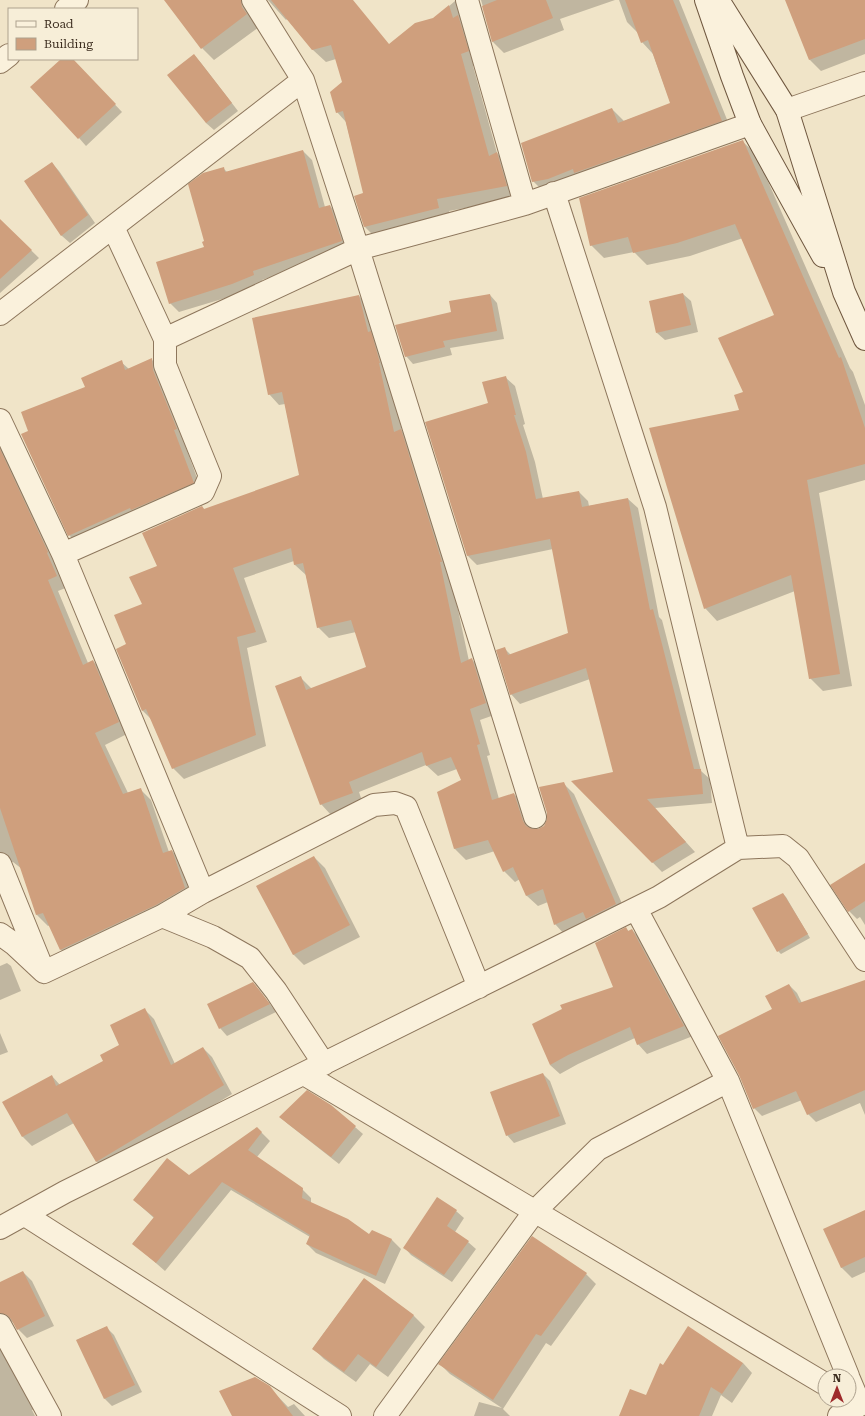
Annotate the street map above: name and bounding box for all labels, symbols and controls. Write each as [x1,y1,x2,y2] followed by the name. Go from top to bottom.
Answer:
[8,8,138,60] legend
[44,17,74,31] text: Road
[44,37,93,51] text: Building
[817,1368,857,1408] north arrow
[833,1372,842,1385] text: N

